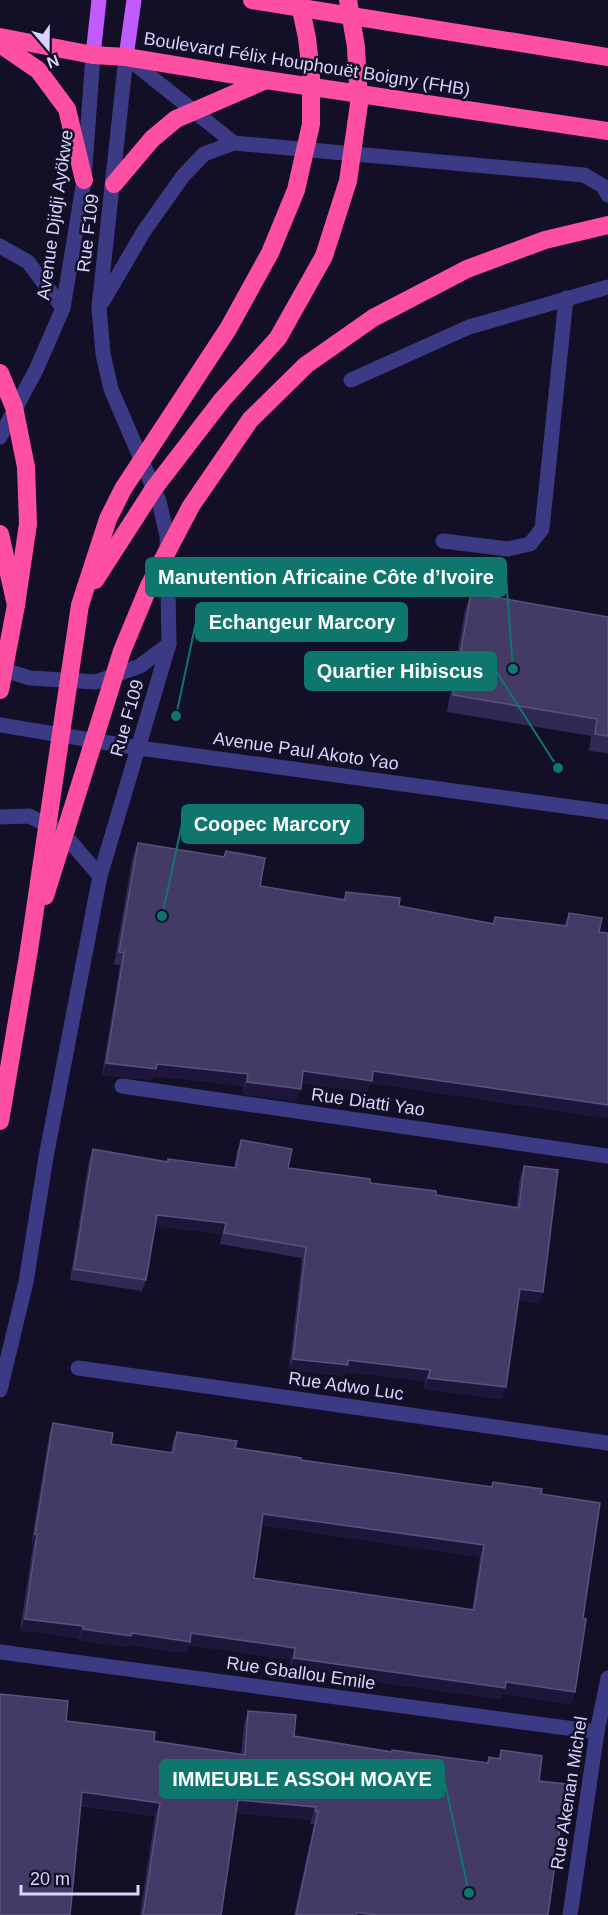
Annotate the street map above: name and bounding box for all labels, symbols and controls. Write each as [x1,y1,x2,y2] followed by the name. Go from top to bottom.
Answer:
[18,18,78,78] north arrow
[142,28,472,100] street label: Boulevard Félix Houphouët Boigny (FHB)
[45,52,61,72] text: N
[33,129,77,301] street label: Avenue Djidji Ayökwe
[73,193,103,273] street label: Rue F109
[146,558,506,596] callout: Manutention Africaine Côte d’Ivoire
[158,566,494,588] text: Manutention Africaine Côte d’Ivoire
[196,603,407,641] callout: Echangeur Marcory
[209,611,396,633] text: Echangeur Marcory
[305,652,496,690] callout: Quartier Hibiscus
[317,660,483,682] text: Quartier Hibiscus
[106,677,148,759] street label: Rue F109
[212,728,400,774] street label: Avenue Paul Akoto Yao
[182,805,363,843] callout: Coopec Marcory
[194,813,351,835] text: Coopec Marcory
[310,1084,426,1120] street label: Rue Diatti Yao
[287,1368,405,1404] street label: Rue Adwo Luc
[225,1653,377,1693] street label: Rue Gballou Emile
[547,1715,591,1871] street label: Rue Akenan Michel
[160,1760,444,1798] callout: IMMEUBLE ASSOH MOAYE
[172,1768,432,1790] text: IMMEUBLE ASSOH MOAYE
[21,1858,138,1896] scale bar
[30,1869,70,1889] text: 20 m

